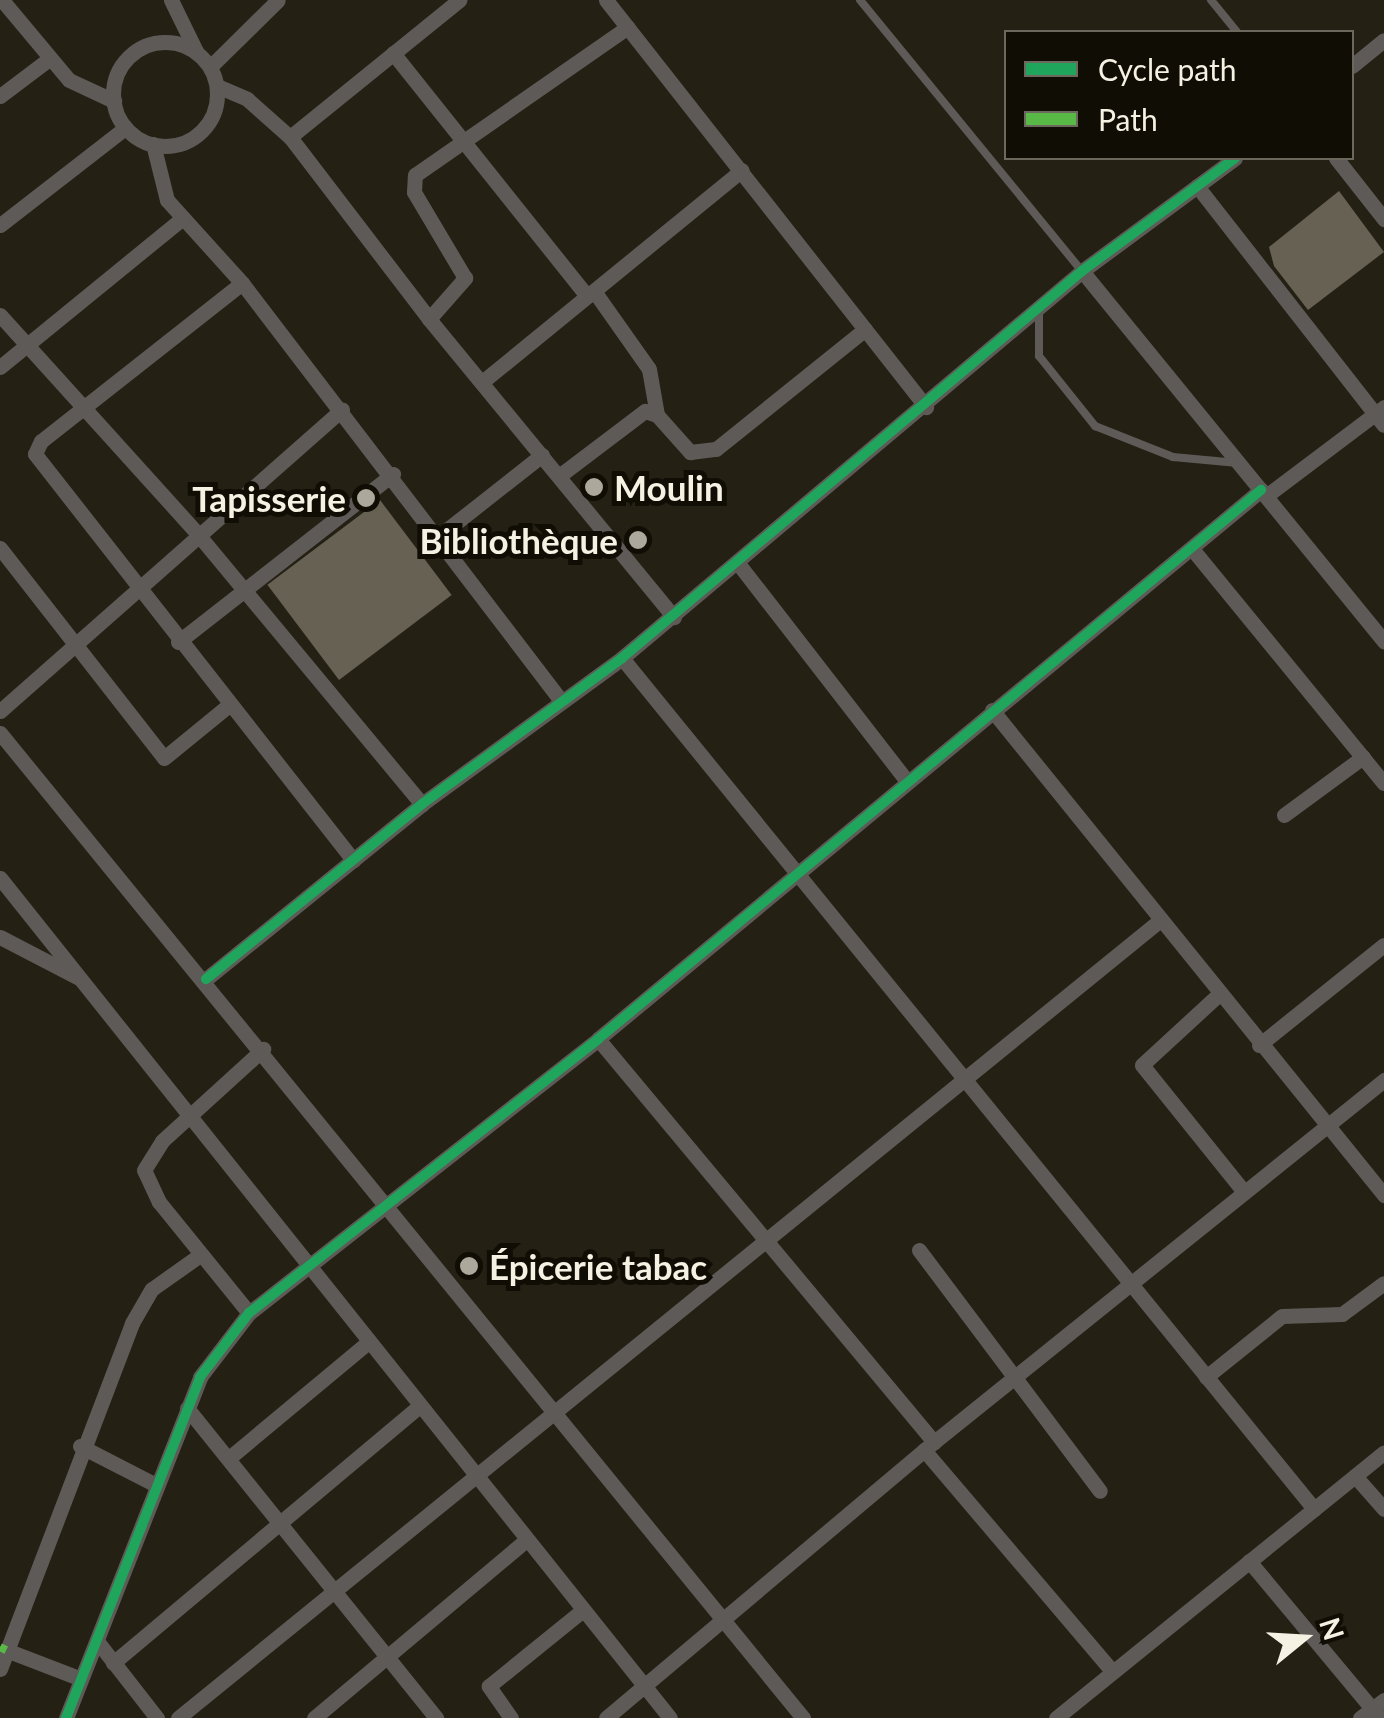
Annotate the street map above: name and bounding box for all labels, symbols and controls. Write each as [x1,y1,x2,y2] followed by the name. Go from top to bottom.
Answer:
[1004,30,1354,160] legend
[1098,51,1237,87] text: Cycle path
[1098,101,1158,137] text: Path
[614,466,724,508] place label: Moulin
[583,476,605,498] marker: Moulin
[192,477,346,519] place label: Tapisserie
[355,487,377,509] marker: Tapisserie
[419,519,618,561] place label: Bibliothèque
[627,529,649,551] marker: Bibliothèque
[489,1245,707,1287] place label: Épicerie tabac
[458,1255,480,1277] marker: Épicerie tabac
[1254,1588,1354,1688] north arrow
[1313,1613,1352,1644] text: N

